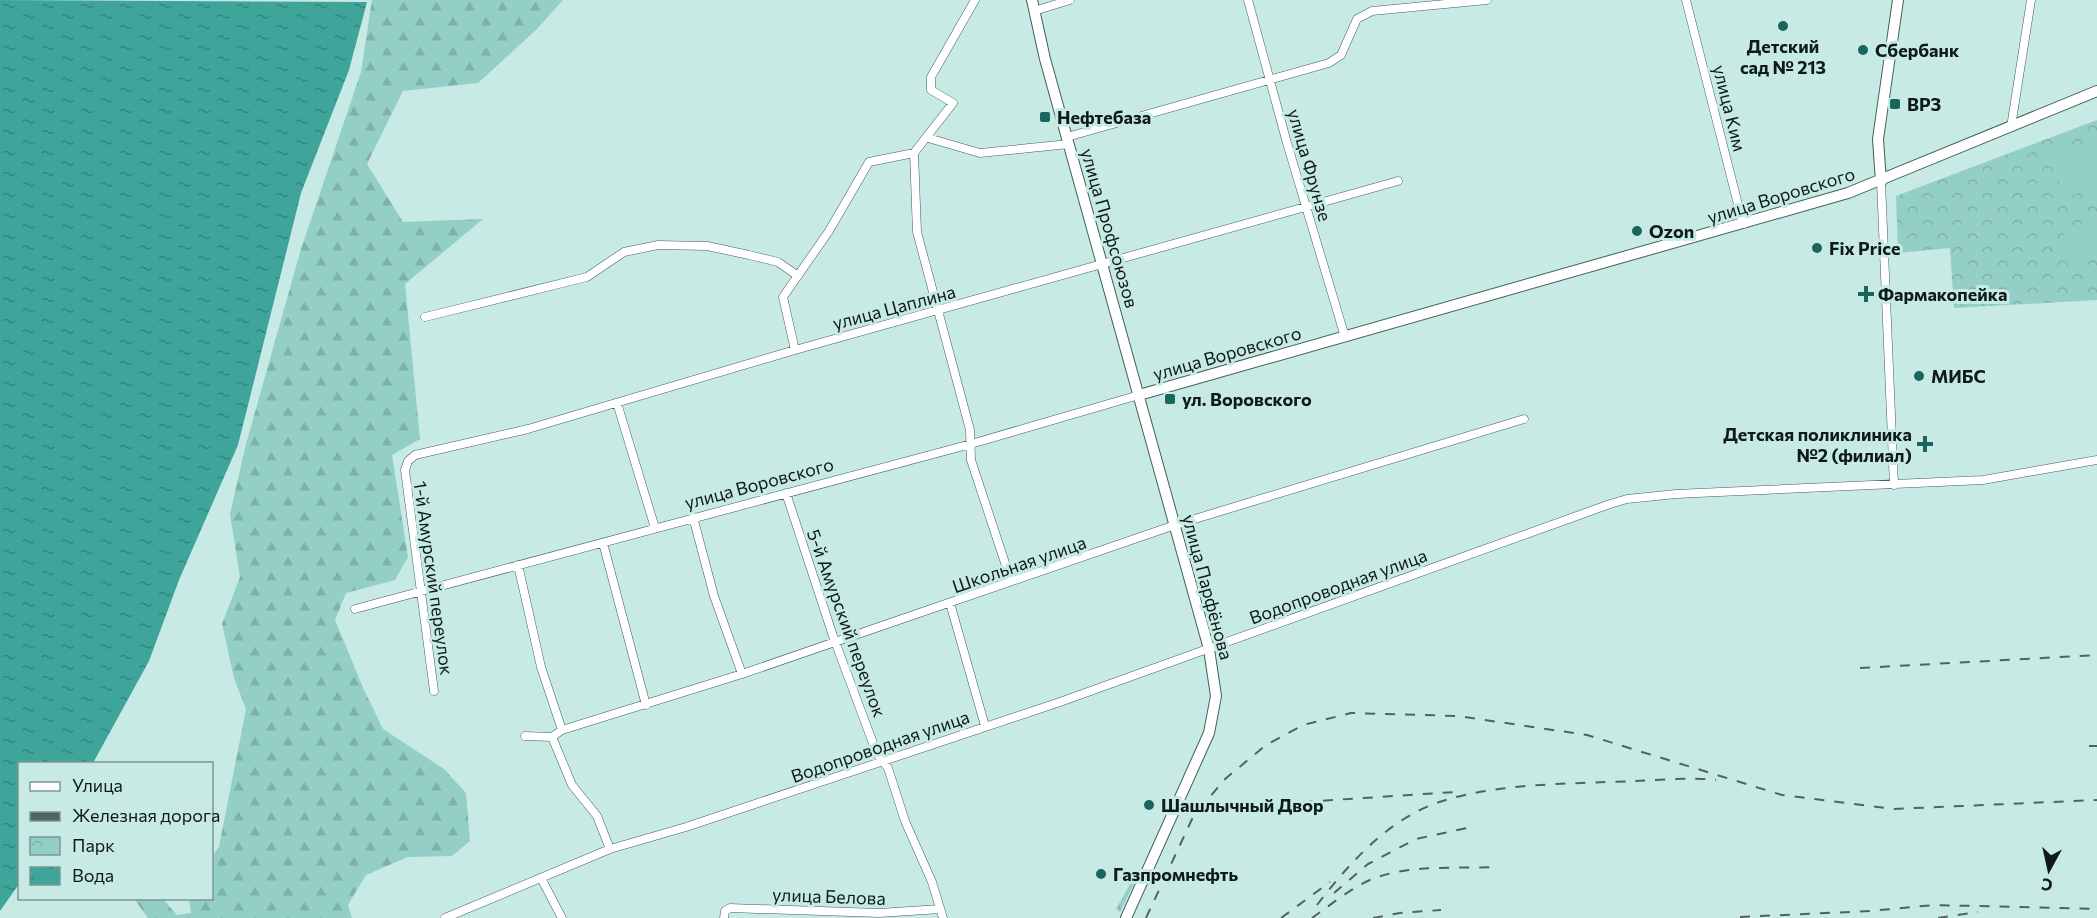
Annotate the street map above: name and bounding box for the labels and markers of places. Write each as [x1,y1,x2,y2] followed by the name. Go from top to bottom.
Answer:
[1776,19,1790,33] marker: Детский сад № 213
[1740,35,1826,78] place label: Детский сад № 213
[1875,39,1960,61] place label: Сбербанк
[1856,43,1870,57] marker: Сбербанк
[1907,93,1942,115] place label: ВРЗ
[1888,97,1902,111] marker: ВРЗ
[1057,106,1151,128] place label: Нефтебаза
[1038,110,1052,124] marker: Нефтебаза
[1649,220,1694,242] place label: Ozon
[1630,224,1644,238] marker: Ozon
[1829,237,1900,259] place label: Fix Price
[1810,241,1824,255] marker: Fix Price
[1878,283,2007,305] place label: Фармакопейка
[1859,287,1873,301] marker: Фармакопейка
[1931,365,1986,387] place label: МИБС
[1912,369,1926,383] marker: МИБС
[1182,388,1312,410] place label: ул. Воровского
[1163,392,1177,406] marker: ул. Воровского
[1723,423,1912,466] place label: Детская поликлиника №2 (филиал)
[1916,435,1934,453] marker: Детская поликлиника №2 (филиал)
[1161,794,1323,816] place label: Шашлычный Двор
[1142,798,1156,812] marker: Шашлычный Двор
[1113,863,1238,885] place label: Газпромнефть
[1094,867,1108,881] marker: Газпромнефть

